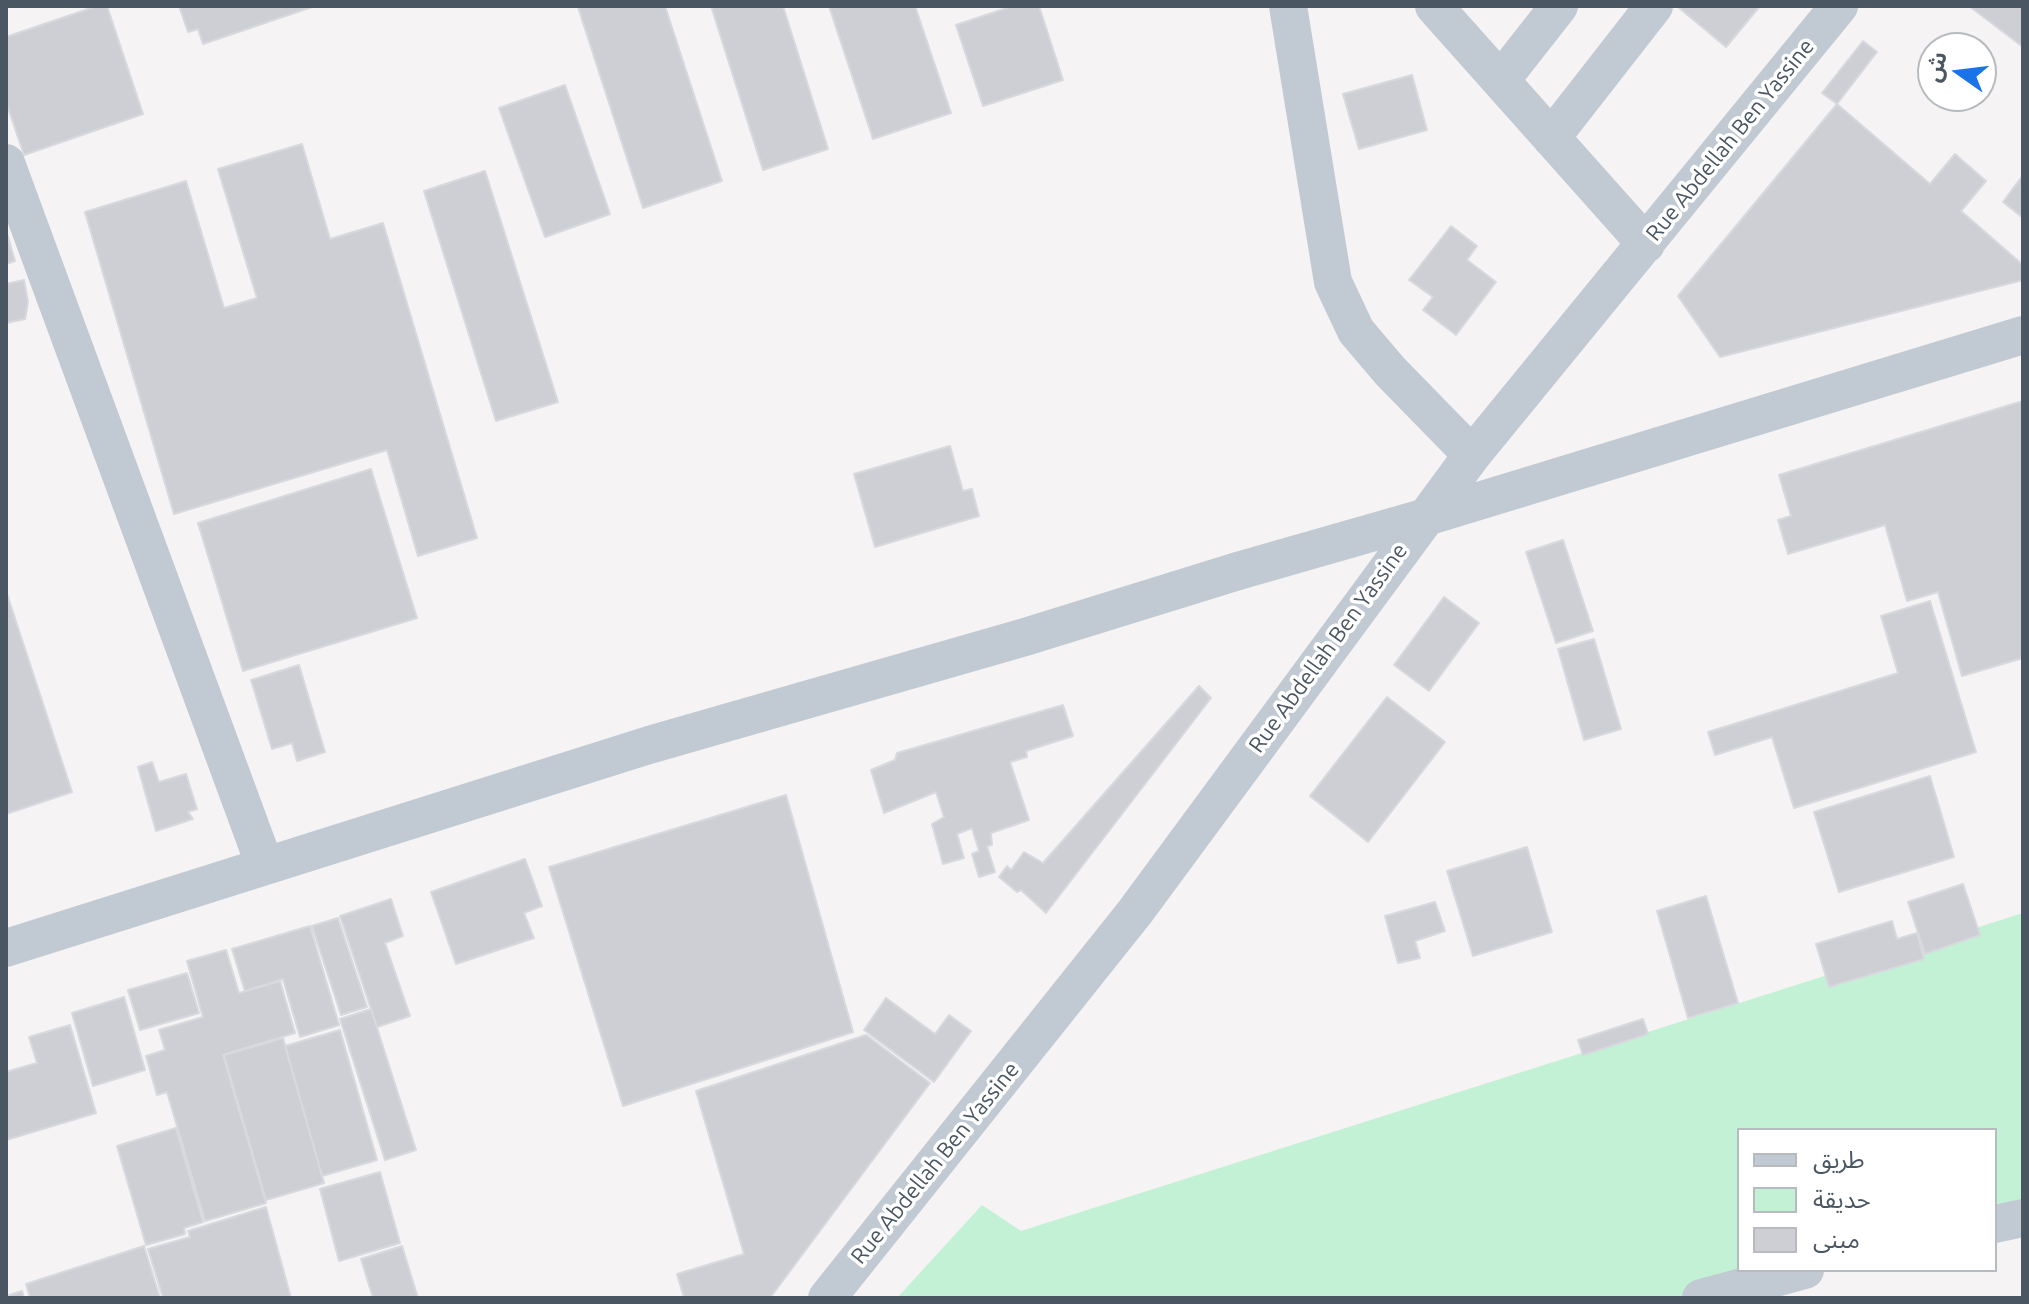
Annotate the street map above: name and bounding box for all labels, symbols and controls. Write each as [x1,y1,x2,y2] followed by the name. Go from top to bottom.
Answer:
[1917,32,1997,112] north arrow
[1640,34,1820,246] street label: Rue Abdellah Ben Yassine
[1919,49,1951,84] text: ش
[1243,538,1413,758] street label: Rue Abdellah Ben Yassine
[845,1057,1025,1269] street label: Rue Abdellah Ben Yassine
[1737,1128,1997,1272] legend
[1813,1146,1865,1173] text: طريق
[1813,1186,1871,1213] text: حديقة
[1813,1226,1860,1253] text: مبنى

